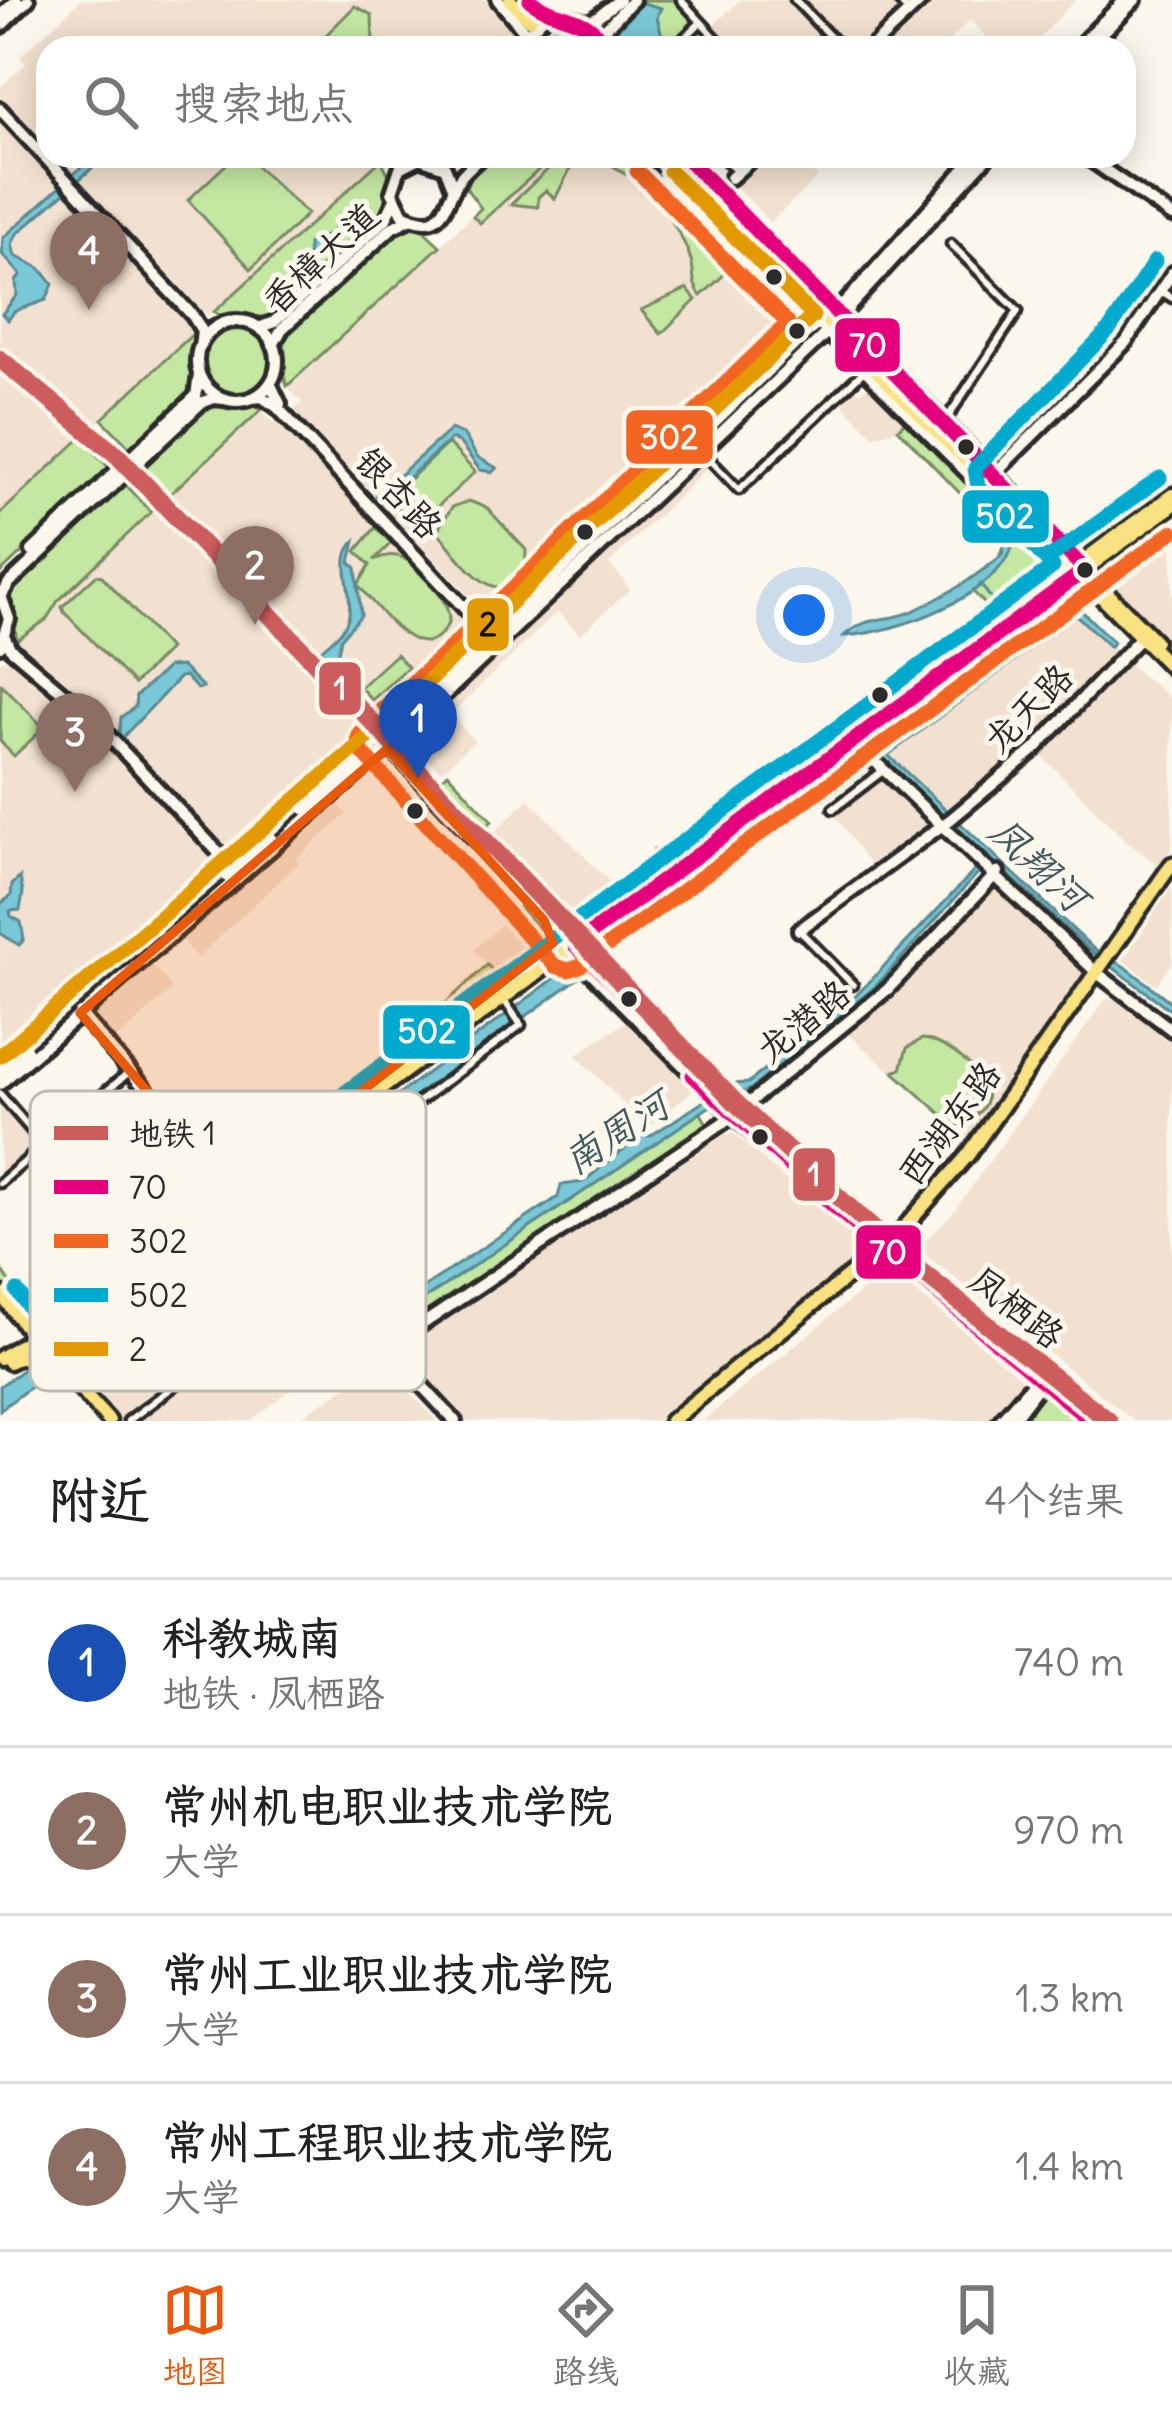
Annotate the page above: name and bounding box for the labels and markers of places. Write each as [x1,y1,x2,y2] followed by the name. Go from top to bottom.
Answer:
[50,211,128,310] pin: 4
[763,266,785,288] unlabelled marker
[786,320,808,342] unlabelled marker
[955,436,977,458] unlabelled marker
[574,521,596,543] unlabelled marker
[216,526,294,625] pin: 2
[1074,559,1096,581] unlabelled marker
[379,679,457,778] pin: 1
[869,684,891,706] unlabelled marker
[36,693,114,792] pin: 3
[404,800,426,822] unlabelled marker
[618,988,640,1010] unlabelled marker
[749,1126,771,1148] unlabelled marker

